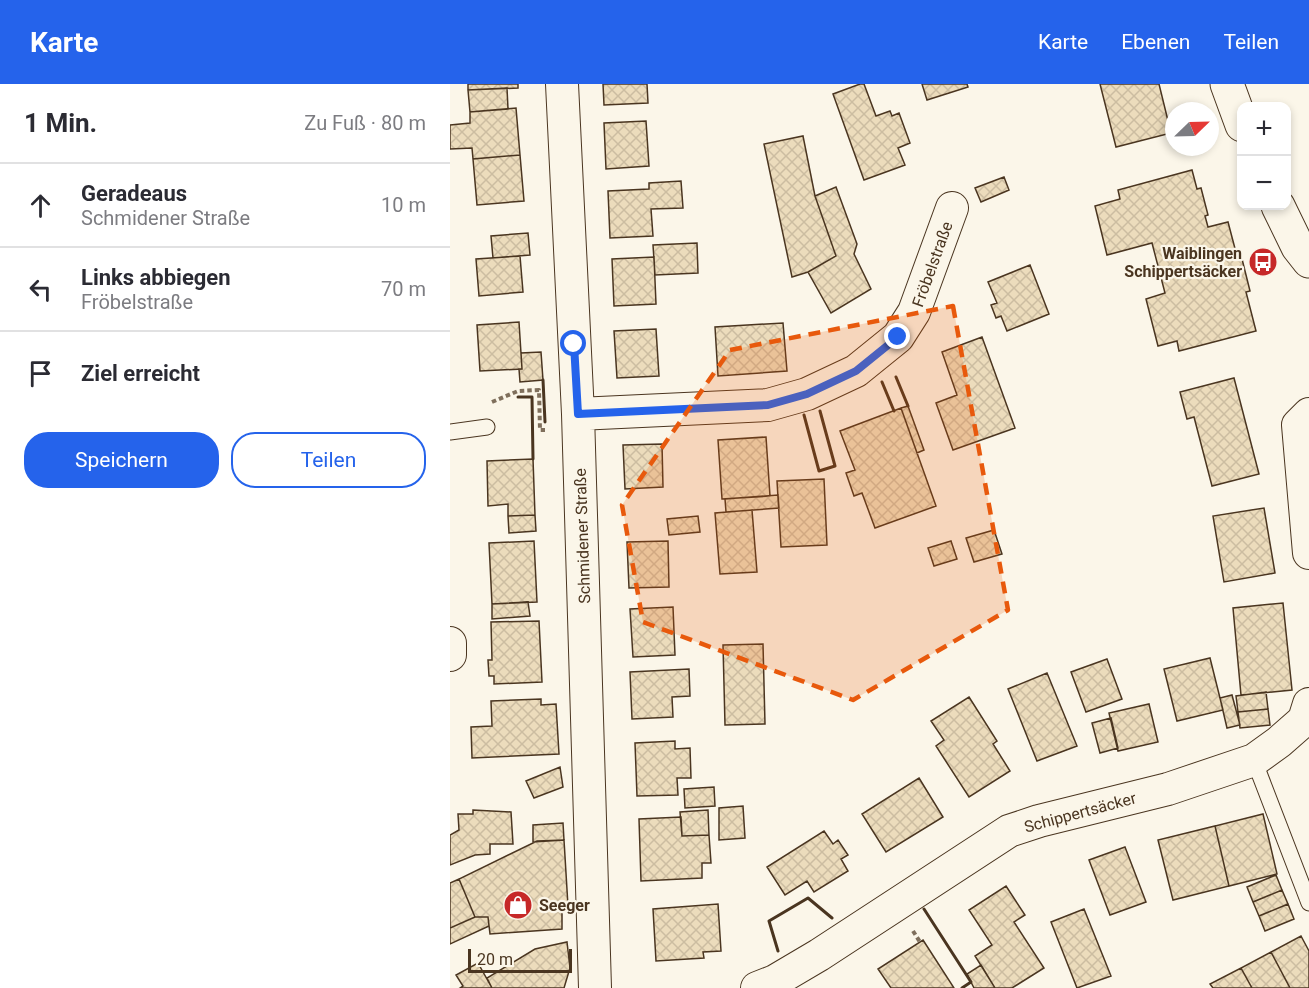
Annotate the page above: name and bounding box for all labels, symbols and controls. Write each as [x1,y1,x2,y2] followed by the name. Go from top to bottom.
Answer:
[30,26,98,59] text: Karte
[1038,30,1088,54] text: Karte
[1121,30,1190,54] text: Ebenen
[1223,30,1279,54] text: Teilen
[1165,102,1219,156] north arrow
[1237,102,1291,210] map controls
[1237,102,1291,156] button: +
[24,108,97,138] text: 1 Min.
[304,111,426,135] text: Zu Fuß · 80 m
[1237,156,1291,210] button: −
[81,181,187,206] text: Geradeaus
[24,189,57,222] icon: ahead
[381,193,426,217] text: 10 m
[81,206,250,230] text: Schmidener Straße
[908,219,957,310] street label: Fröbelstraße
[1124,244,1242,281] place label: Waiblingen Schippertsäcker
[1247,246,1279,278] bus stop icon: Waiblingen Schippertsäcker
[81,265,231,290] text: Links abbiegen
[24,273,57,306] icon: left
[381,277,426,301] text: 70 m
[81,290,193,314] text: Fröbelstraße
[884,323,910,349] route end
[560,330,586,356] route start
[24,357,57,390] icon: arrive
[81,361,200,386] text: Ziel erreicht
[24,432,219,488] button: Speichern
[231,432,426,488] button: Teilen
[571,468,594,604] street label: Schmidener Straße
[1022,788,1139,837] street label: Schippertsäcker
[502,889,534,921] shop icon: Seeger
[539,896,590,915] place label: Seeger
[468,946,572,974] scale bar
[477,950,513,969] text: 20 m

